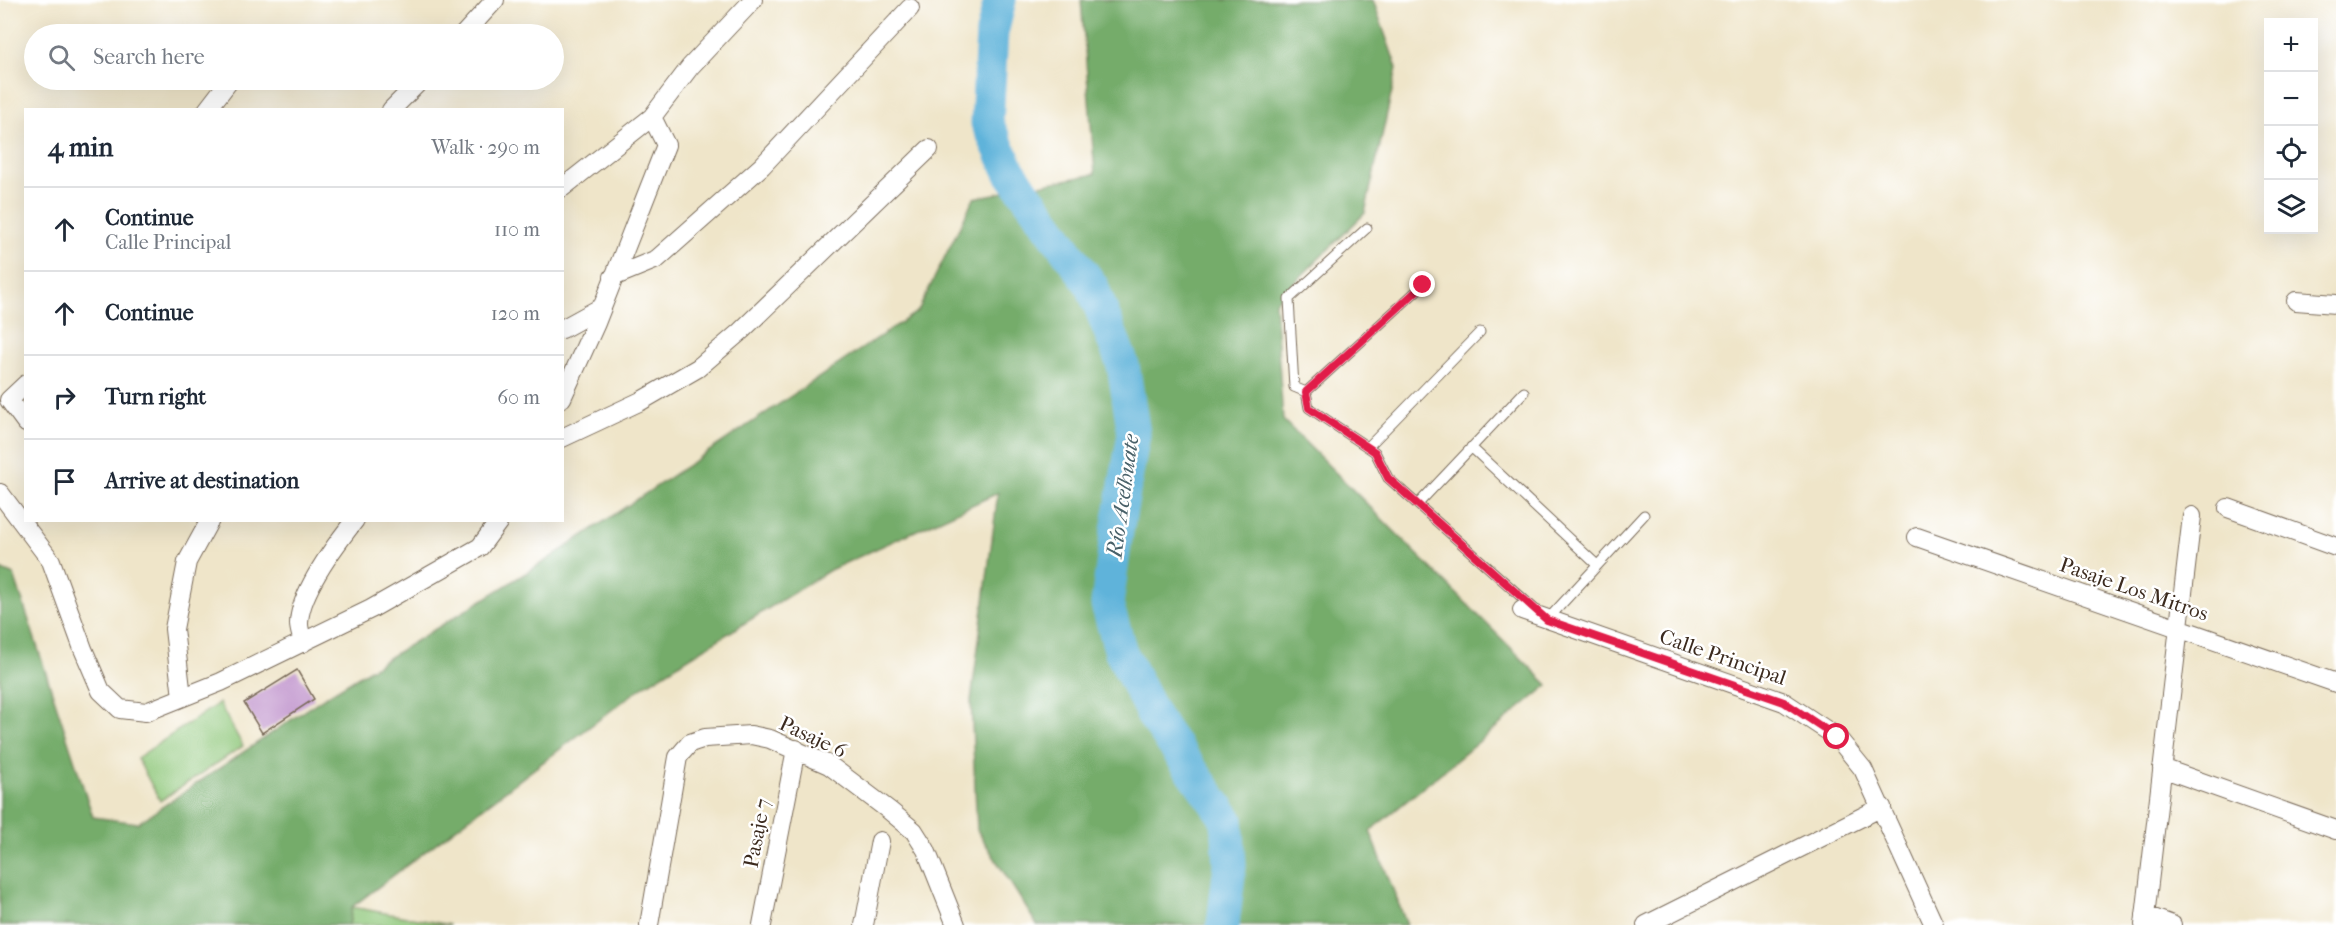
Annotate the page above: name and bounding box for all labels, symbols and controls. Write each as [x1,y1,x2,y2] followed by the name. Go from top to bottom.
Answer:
[2264,18,2318,234] map controls
[2264,18,2318,72] button: +
[24,24,564,90] search box
[45,41,78,74] icon: search
[93,44,205,70] text: Search here
[2264,72,2318,126] button: −
[2264,126,2318,180] button: locate
[48,132,113,163] text: 4 min
[431,136,540,159] text: Walk · 290 m
[2264,180,2318,234] button: layers
[105,205,194,231] text: Continue
[48,213,81,246] icon: ahead
[494,218,540,241] text: 110 m
[105,231,231,254] text: Calle Principal
[1409,271,1435,297] route end
[48,297,81,330] icon: ahead
[105,300,194,326] text: Continue
[491,302,540,325] text: 120 m
[48,381,81,414] icon: right
[105,384,206,410] text: Turn right
[497,386,540,409] text: 60 m
[1101,432,1145,561] water label: Río Acelhuate
[48,465,81,498] icon: arrive
[105,468,299,494] text: Arrive at destination
[2057,552,2212,626] street label: Pasaje Los Mitros
[1656,624,1790,690] street label: Calle Principal
[776,711,851,763] street label: Pasaje 6
[1823,723,1849,749] route start
[739,796,775,870] street label: Pasaje 7

